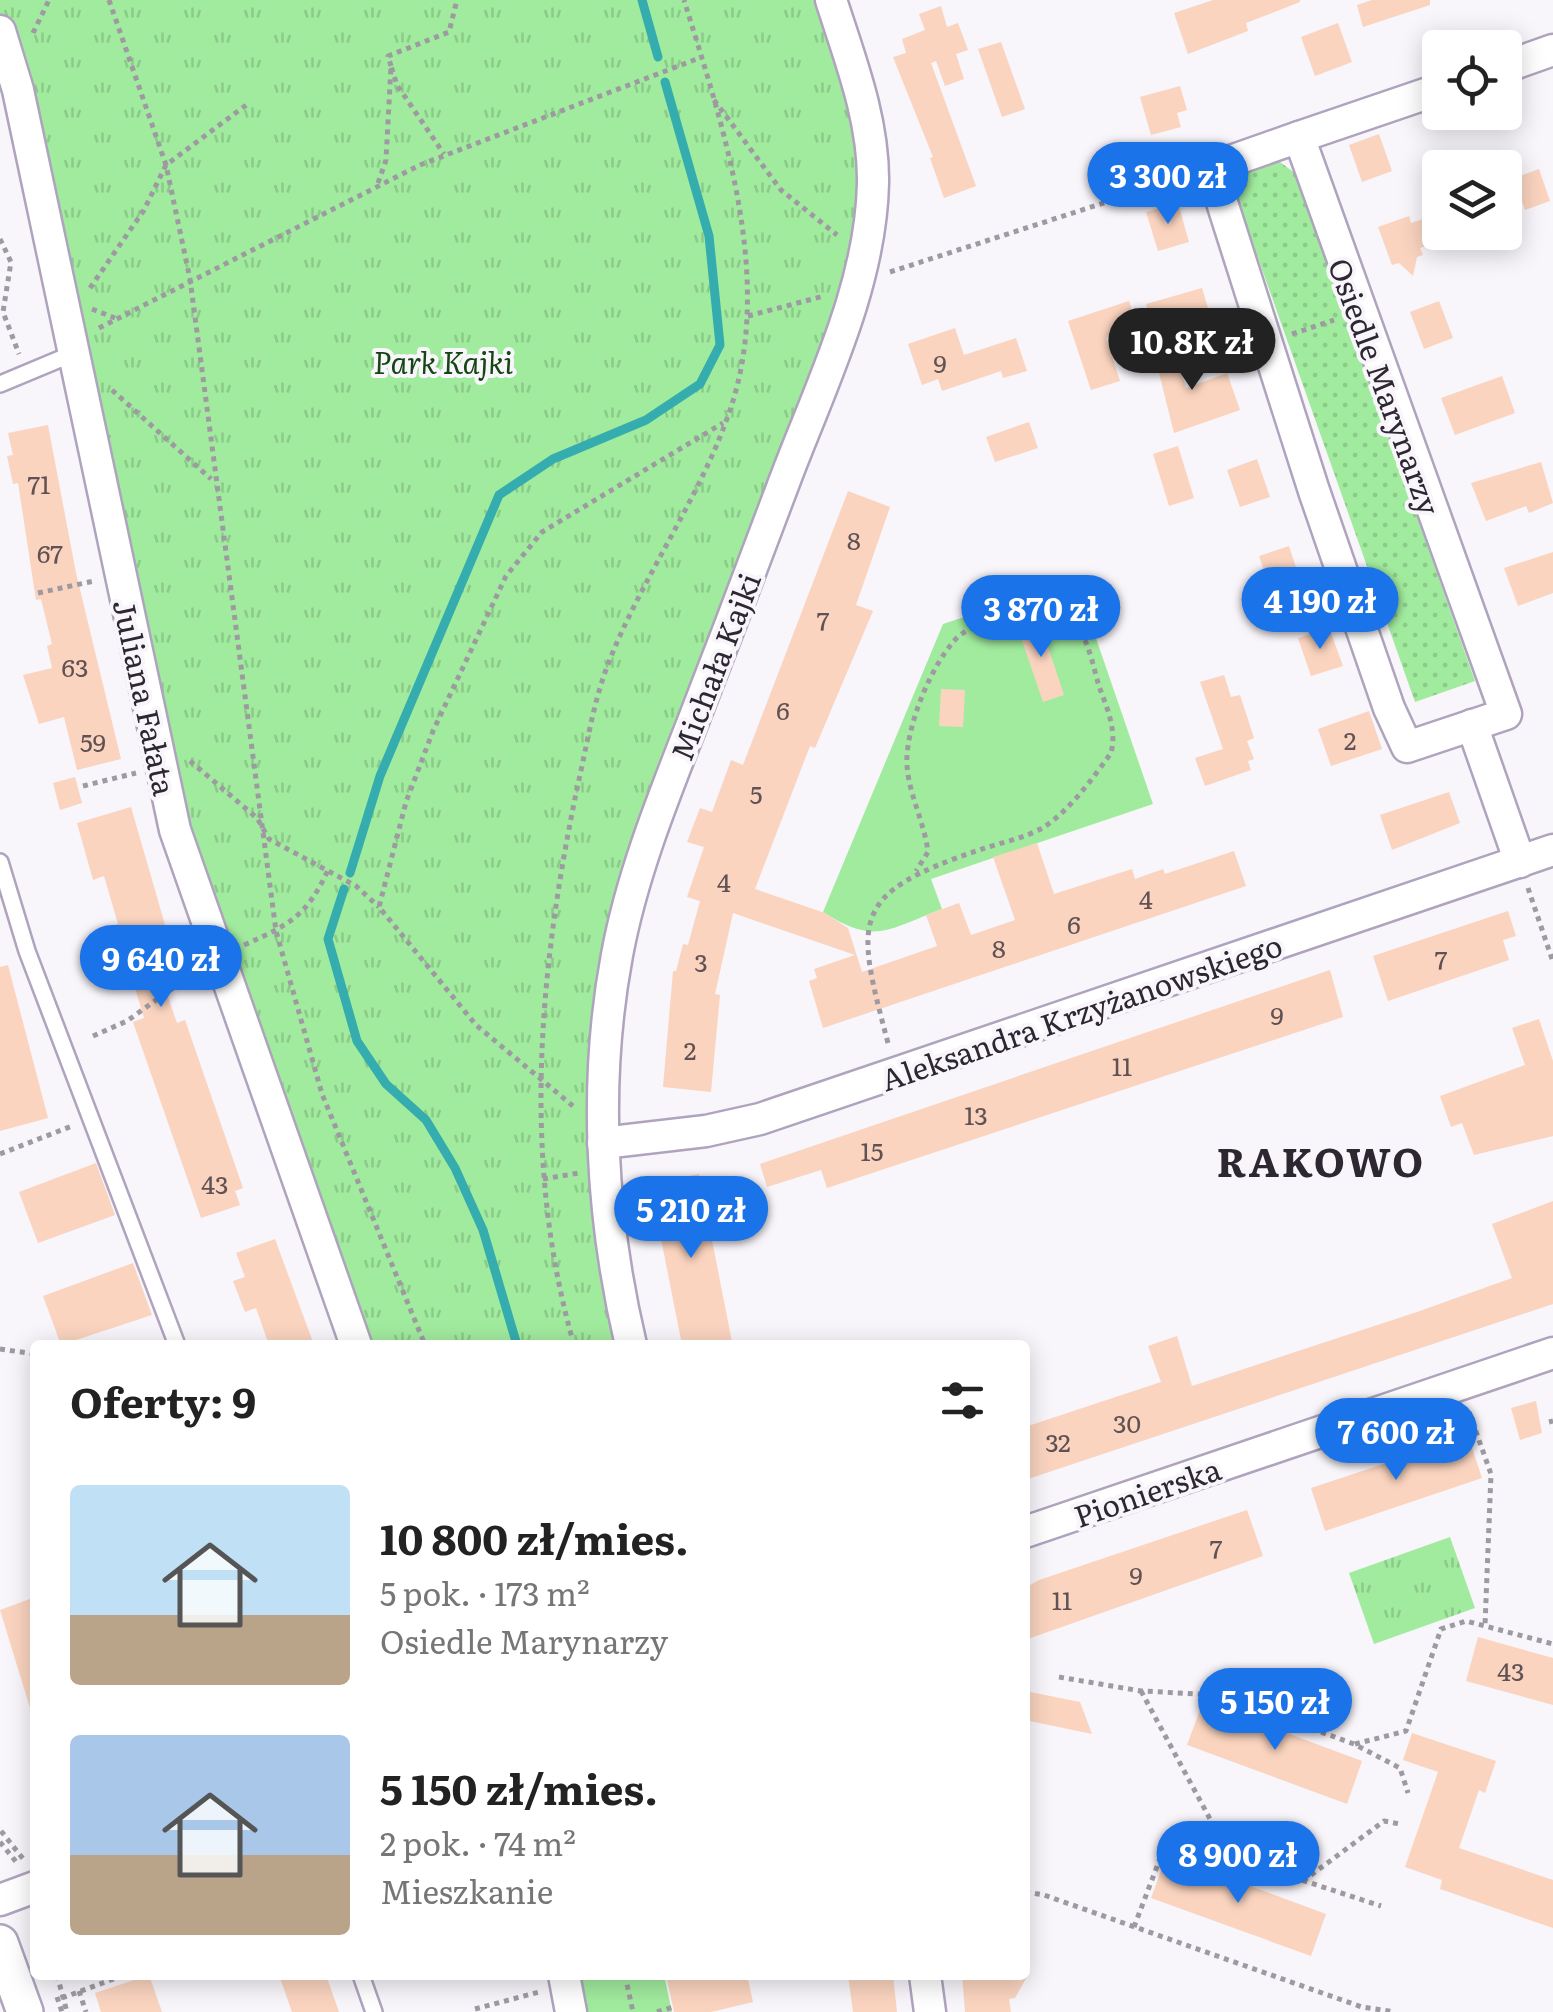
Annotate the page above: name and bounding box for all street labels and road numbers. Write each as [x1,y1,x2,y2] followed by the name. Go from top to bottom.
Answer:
[1319,252,1453,521] street label: Osiedle Marynarzy
[658,566,770,766] street label: Michała Kajki
[104,595,188,800] street label: Juliana Fałata
[874,922,1288,1100] street label: Aleksandra Krzyżanowskiego
[1068,1445,1227,1537] street label: Pionierska

